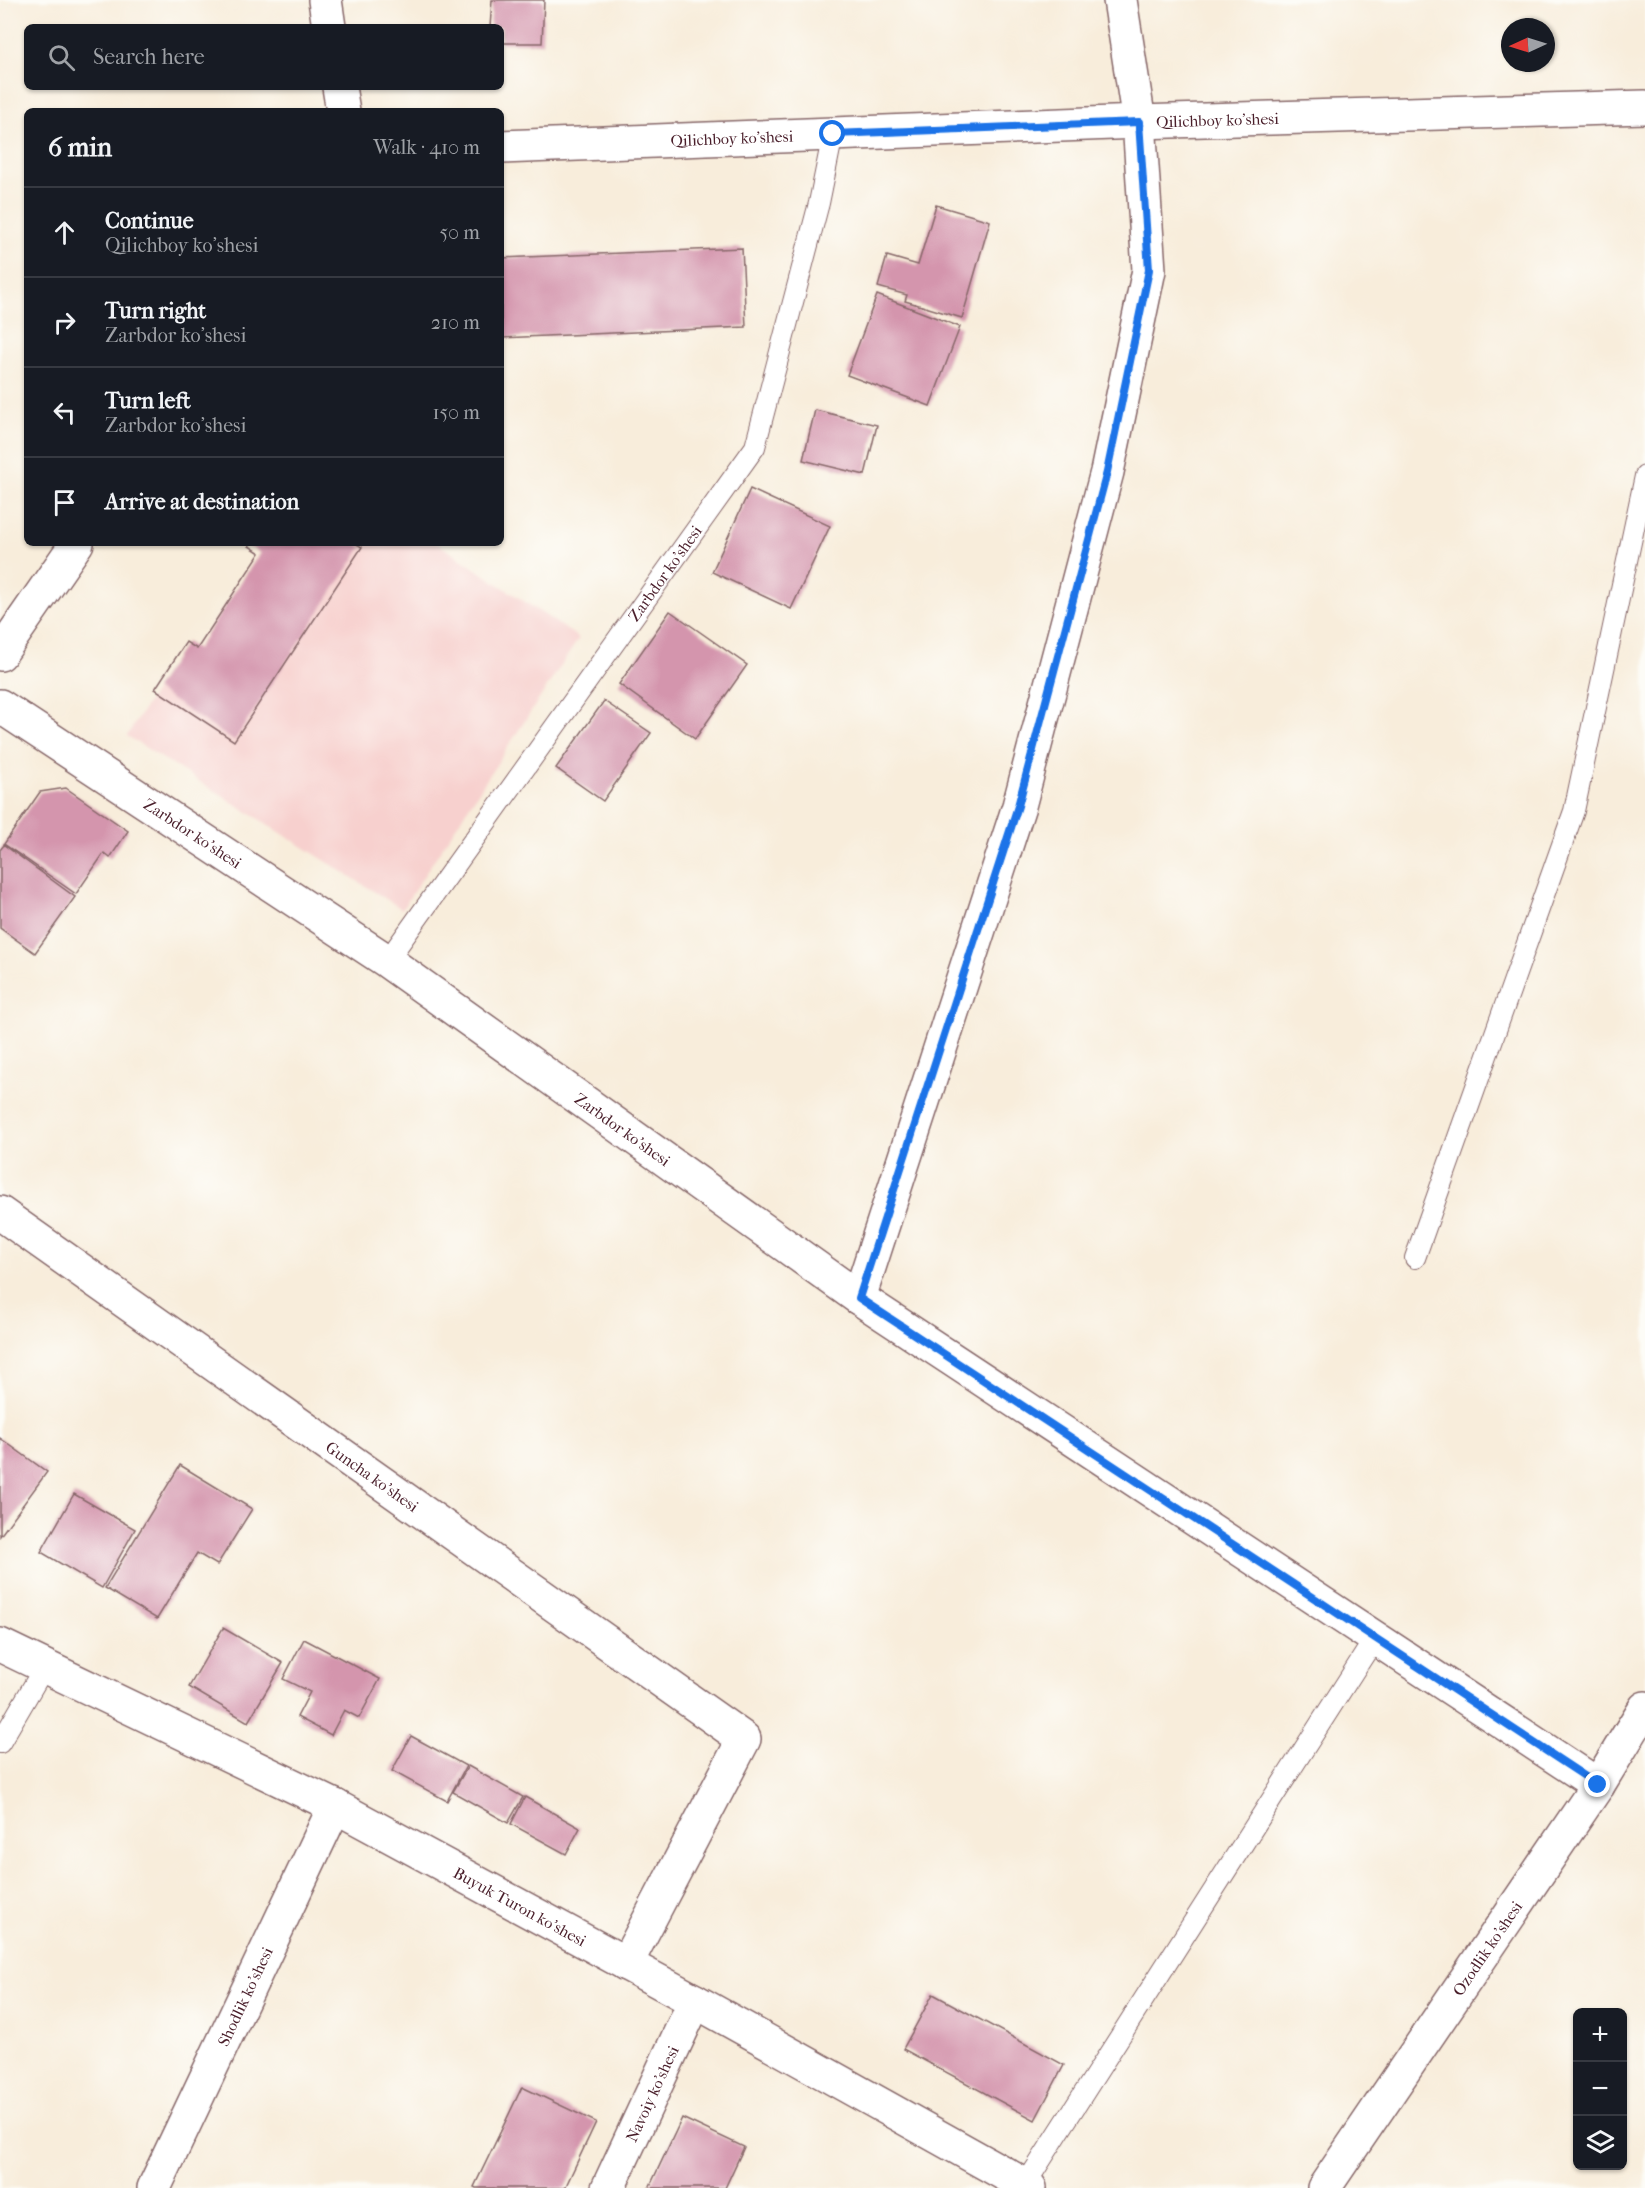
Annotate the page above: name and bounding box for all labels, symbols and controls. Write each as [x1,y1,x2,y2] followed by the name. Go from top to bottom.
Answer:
[1501,18,1555,72] north arrow
[24,24,504,90] search box
[45,41,78,74] icon: search
[93,44,205,70] text: Search here
[1156,109,1279,131] street label: Qilichboy ko'shesi
[819,120,845,146] route start
[670,127,794,150] street label: Qilichboy ko'shesi
[48,132,112,163] text: 6 min
[373,136,480,159] text: Walk · 410 m
[105,208,194,234] text: Continue
[48,216,81,249] icon: ahead
[439,221,480,244] text: 50 m
[105,234,258,257] text: Qilichboy ko'shesi
[105,298,206,324] text: Turn right
[48,306,81,339] icon: right
[431,311,480,334] text: 210 m
[105,324,246,347] text: Zarbdor ko'shesi
[105,388,191,414] text: Turn left
[48,396,81,429] icon: left
[432,401,480,424] text: 150 m
[105,414,246,437] text: Zarbdor ko'shesi
[48,486,81,519] icon: arrive
[105,489,299,515] text: Arrive at destination
[624,522,706,625] street label: Zarbdor ko'shesi
[140,794,245,873] street label: Zarbdor ko'shesi
[571,1089,674,1170] street label: Zarbdor ko'shesi
[322,1437,422,1516] street label: Guncha ko'shesi
[1584,1771,1610,1797] route end
[450,1863,590,1950] street label: Buyuk Turon ko'shesi
[1449,1897,1526,1999] street label: Ozodlik ko'shesi
[214,1944,277,2049] street label: Shodlik ko'shesi
[1573,2008,1627,2170] map controls
[1573,2008,1627,2062] button: +
[622,2043,683,2145] street label: Navoiy ko'shesi
[1573,2062,1627,2116] button: −
[1573,2116,1627,2170] button: layers

